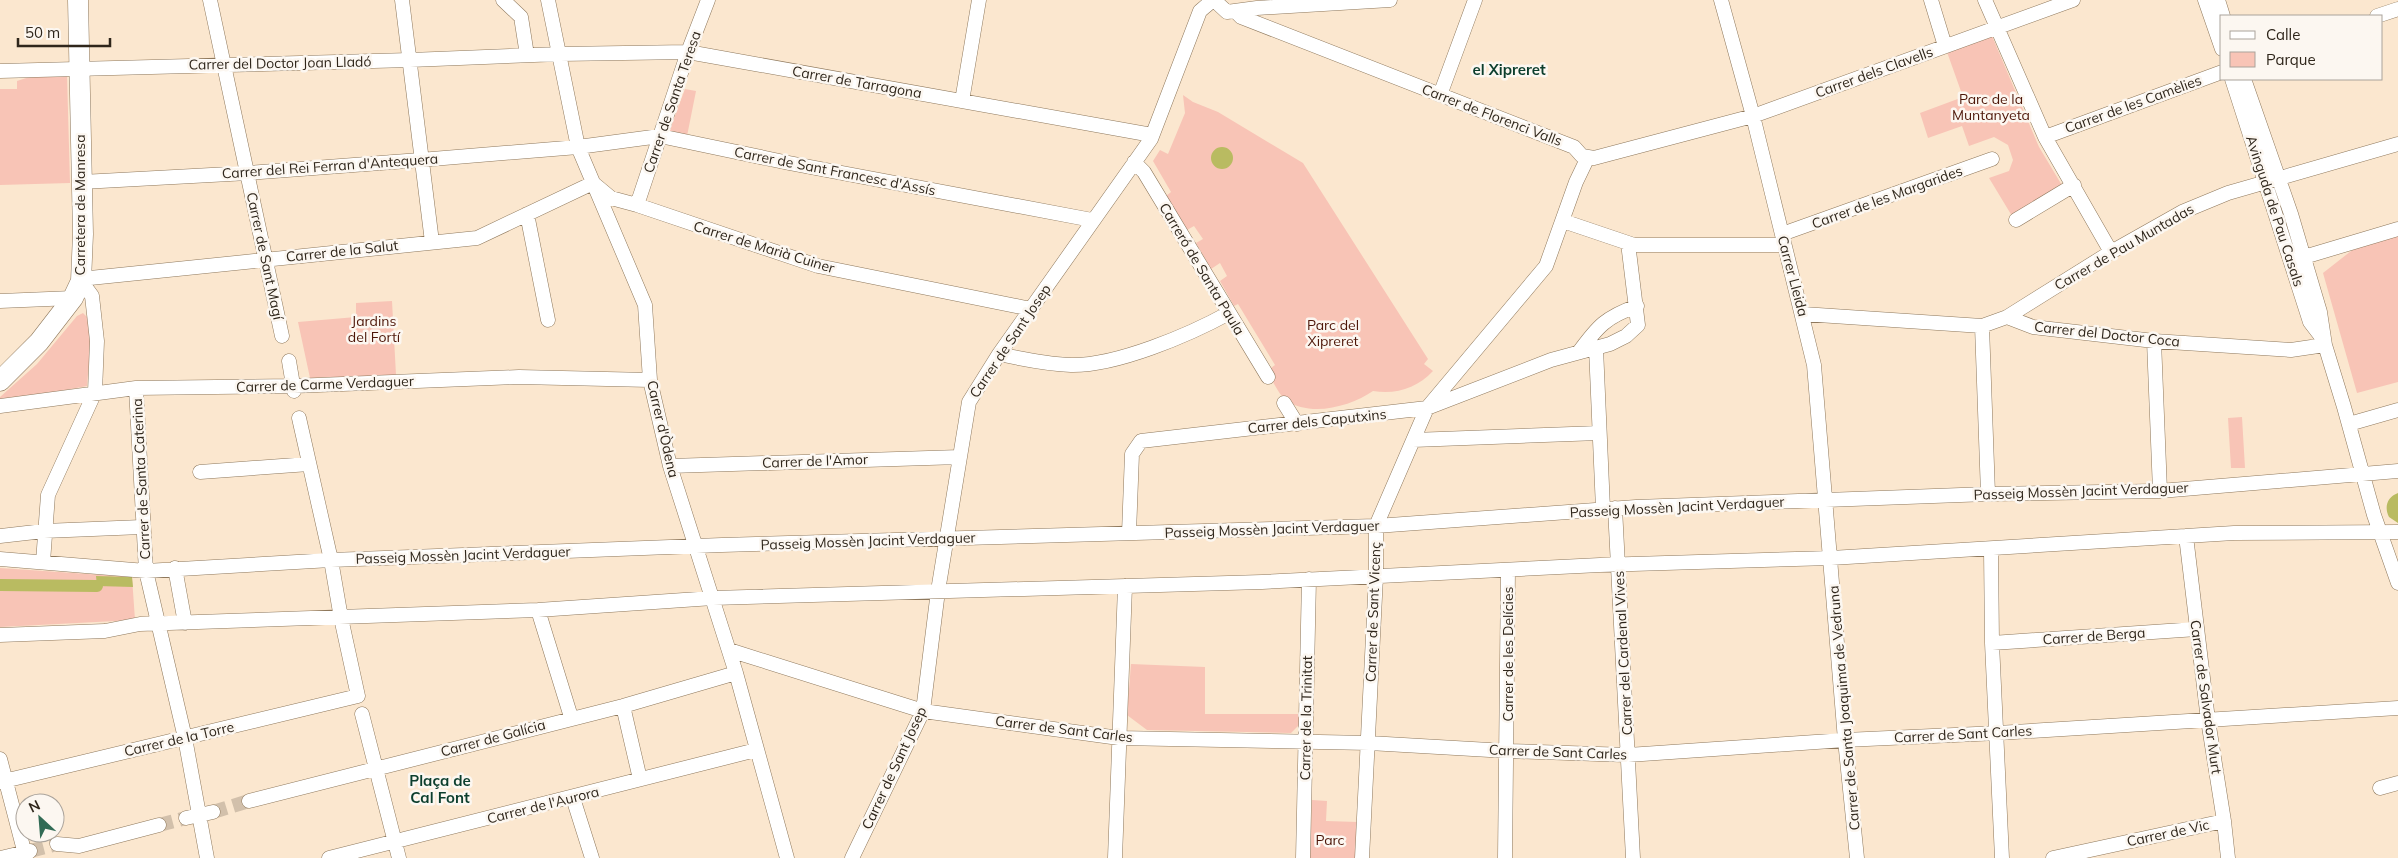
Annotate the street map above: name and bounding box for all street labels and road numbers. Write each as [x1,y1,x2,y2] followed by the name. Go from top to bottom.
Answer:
[639,29,705,175] street label: Carrer de Santa Teresa
[1813,42,1935,102] street label: Carrer dels Clavells
[188,52,372,74] street label: Carrer del Doctor Joan Lladó
[791,62,923,102] street label: Carrer de Tarragona
[2062,71,2204,137] street label: Carrer de les Camèlies
[1419,80,1565,150] street label: Carrer de Florenci Valls
[2242,133,2308,289] street label: Avinguda de Pau Casals
[71,134,89,276] street label: Carretera de Manresa
[733,143,937,199] street label: Carrer de Sant Francesc d'Assís
[221,149,439,183] street label: Carrer del Rei Ferran d'Antequera
[1809,161,1965,233] street label: Carrer de les Margarides
[243,191,287,322] street label: Carrer de Sant Magí
[1155,200,1249,338] street label: Carreró de Santa Paula
[2051,200,2197,294] street label: Carrer de Pau Muntadas
[691,217,838,277] street label: Carrer de Marià Cuiner
[1774,234,1812,318] street label: Carrer Lleida
[285,236,399,266] street label: Carrer de la Salut
[965,281,1055,401] street label: Carrer de Sant Josep
[2033,317,2181,351] street label: Carrer del Doctor Coca
[236,372,415,396] street label: Carrer de Carme Verdaguer
[643,379,683,479] street label: Carrer d'Òdena
[128,398,154,560] street label: Carrer de Santa Caterina
[1247,405,1387,437] street label: Carrer dels Caputxins
[762,450,869,472] street label: Carrer de l'Amor
[1973,478,2190,504] street label: Passeig Mossèn Jacint Verdaguer
[1569,492,1786,522] street label: Passeig Mossèn Jacint Verdaguer
[1164,516,1381,542] street label: Passeig Mossèn Jacint Verdaguer
[760,528,977,554] street label: Passeig Mossèn Jacint Verdaguer
[1362,541,1384,682] street label: Carrer de Sant Vicenç
[355,542,572,568] street label: Passeig Mossèn Jacint Verdaguer
[1610,570,1636,736] street label: Carrer del Cardenal Vives
[1824,585,1864,831] street label: Carrer de Santa Joaquima de Vedruna
[1499,586,1517,721] street label: Carrer de les Delícies
[2186,619,2226,775] street label: Carrer de Salvador Murt
[2042,623,2146,649] street label: Carrer de Berga
[1296,655,1316,781] street label: Carrer de la Trinitat
[858,704,930,832] street label: Carrer de Sant Josep
[994,712,1134,746] street label: Carrer de Sant Carles
[439,715,547,761] street label: Carrer de Galícia
[122,718,236,760] street label: Carrer de la Torre
[1893,721,2033,747] street label: Carrer de Sant Carles
[1489,741,1628,763] street label: Carrer de Sant Carles
[485,782,601,828] street label: Carrer de l'Aurora
[2125,815,2211,851] street label: Carrer de Vic

